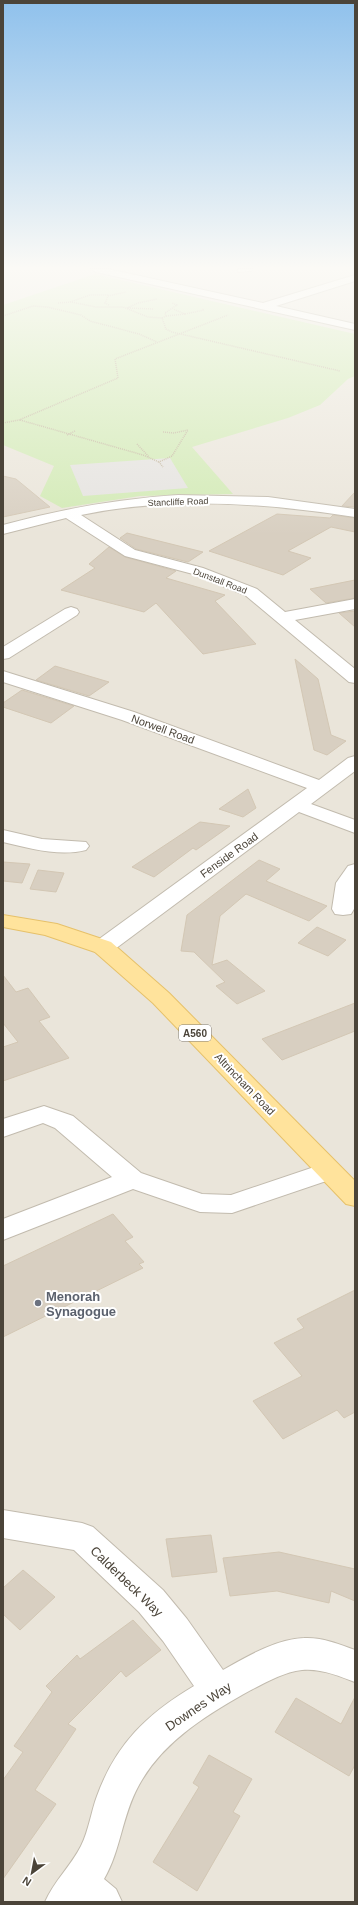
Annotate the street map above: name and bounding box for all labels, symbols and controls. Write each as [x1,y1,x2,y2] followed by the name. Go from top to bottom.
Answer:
[147,496,209,508] street label: Stancliffe Road
[192,566,248,596] street label: Dunstall Road
[130,712,196,746] street label: Norwell Road
[198,830,260,880] street label: Fenside Road
[179,1025,211,1041] road number: A560
[212,1051,278,1117] street label: Altrincham Road
[46,1289,116,1319] place label: Menorah Synagogue
[33,1298,43,1308] marker: Menorah Synagogue
[87,1543,166,1620] street label: Calderbeck Way
[163,1679,234,1734] street label: Downes Way
[12,1853,52,1893] north arrow
[20,1874,33,1889] text: N

